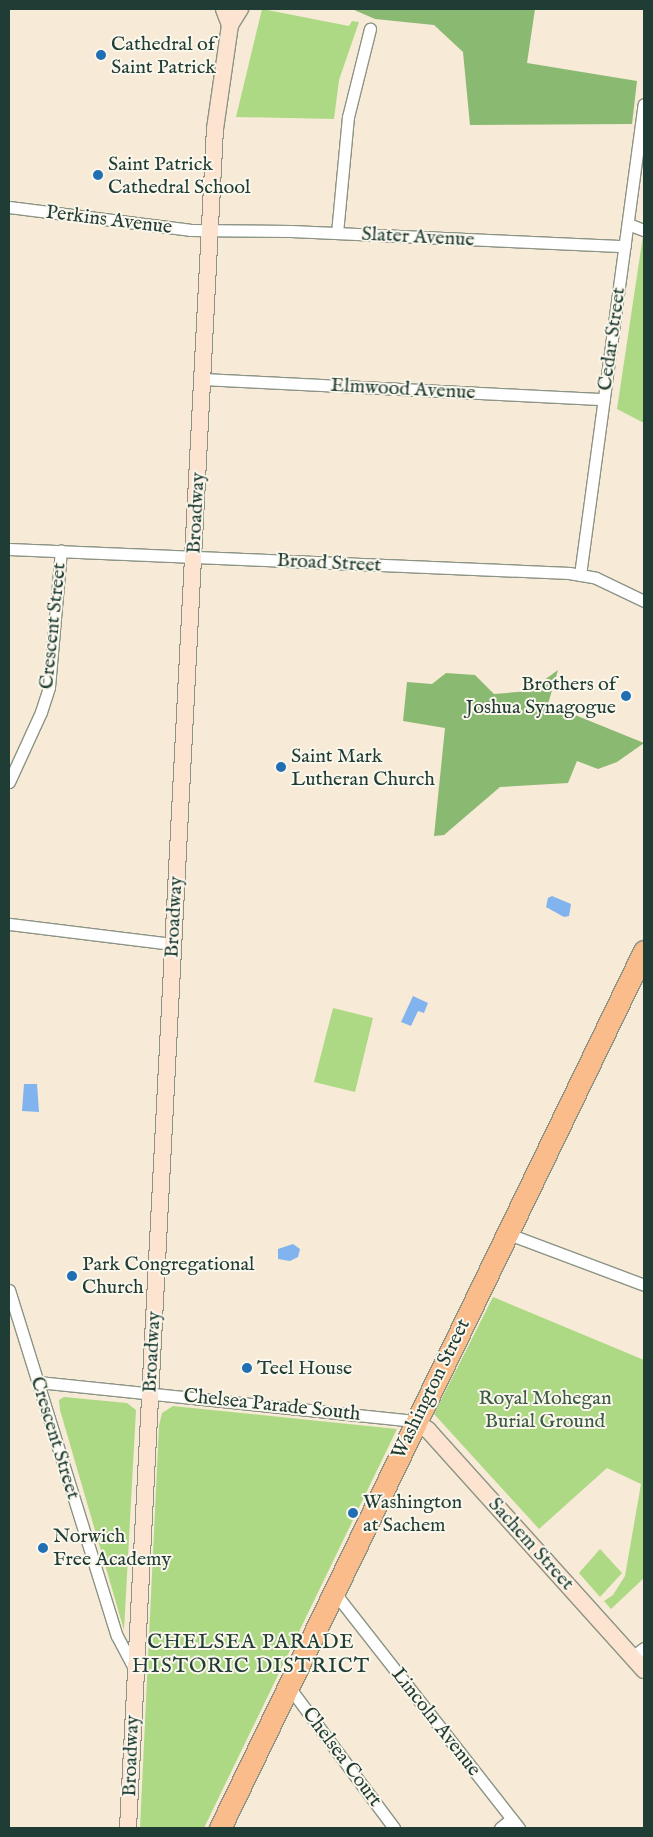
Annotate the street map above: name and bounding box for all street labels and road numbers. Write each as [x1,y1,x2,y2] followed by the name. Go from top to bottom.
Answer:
[45,200,173,240] street label: Perkins Avenue
[361,222,475,252] street label: Slater Avenue
[593,286,631,392] street label: Cedar Street
[330,373,476,405] street label: Elmwood Avenue
[182,471,210,555] street label: Broadway
[276,548,382,578] street label: Broad Street
[34,562,72,690] street label: Crescent Street
[160,875,188,959] street label: Broadway
[138,1310,166,1394] street label: Broadway
[387,1315,475,1463] street label: Washington Street
[25,1374,85,1502] street label: Crescent Street
[182,1384,362,1426] street label: Chelsea Parade South
[483,1493,579,1595] street label: Sachem Street
[386,1663,486,1781] street label: Lincoln Avenue
[297,1703,387,1811] street label: Chelsea Court
[118,1715,144,1797] street label: Broadway

